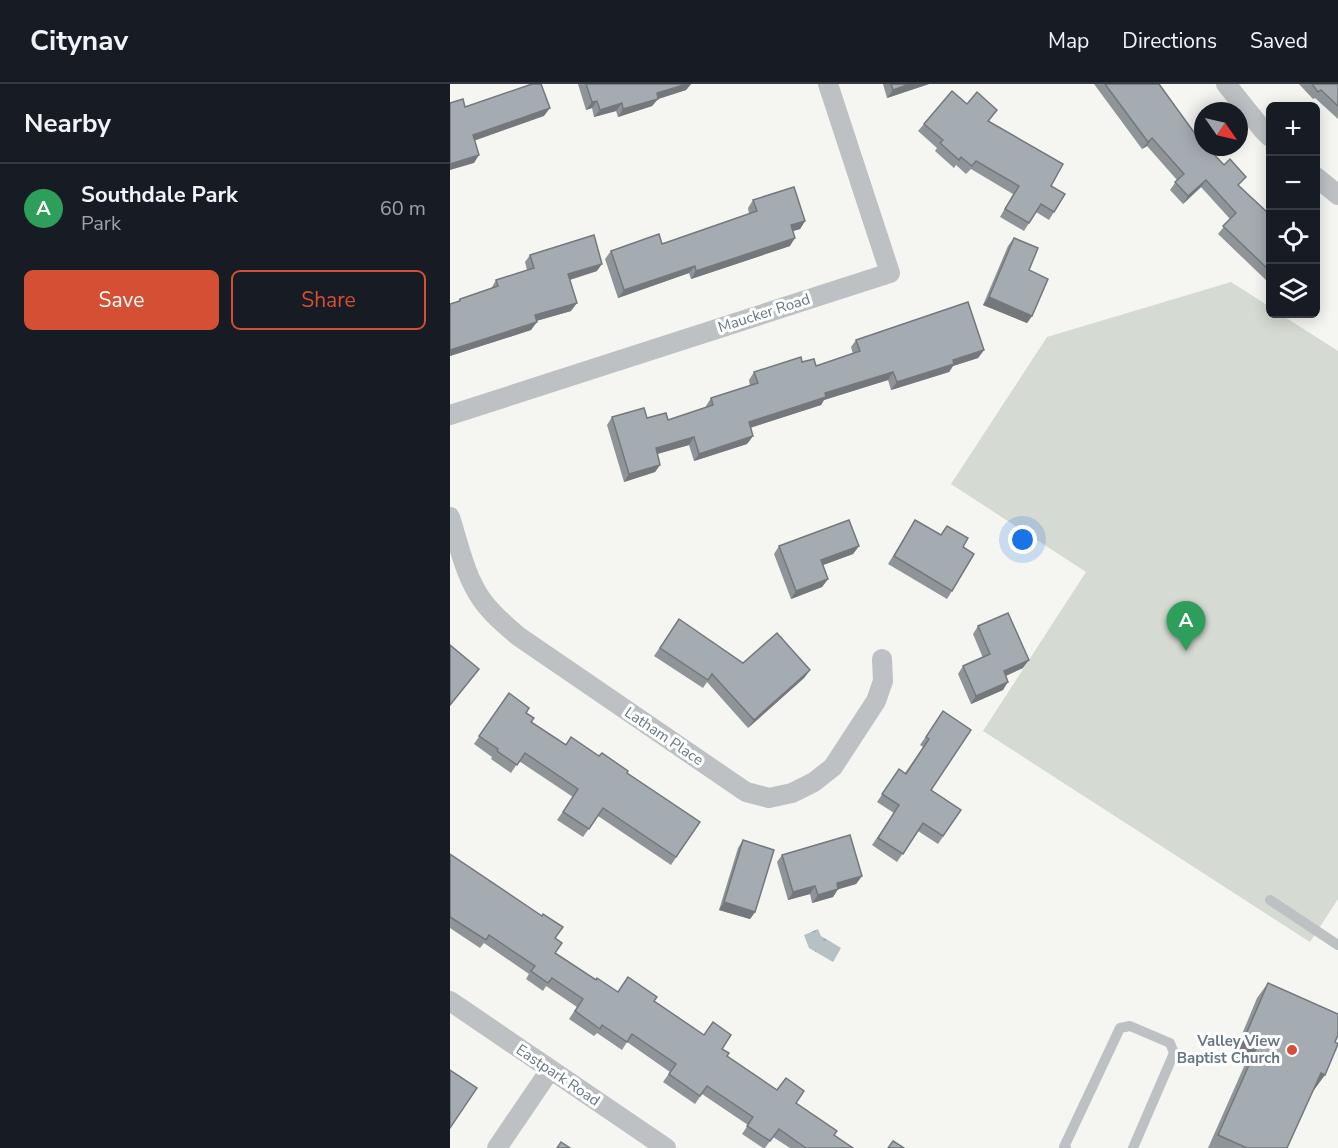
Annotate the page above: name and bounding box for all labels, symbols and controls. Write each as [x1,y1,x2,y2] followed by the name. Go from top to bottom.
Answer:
[30,22,128,60] text: Citynav
[1048,27,1089,55] text: Map
[1122,27,1217,55] text: Directions
[1250,27,1308,55] text: Saved
[1194,102,1248,156] north arrow
[1266,102,1320,318] map controls
[1266,102,1320,156] button: +
[24,106,111,141] text: Nearby
[1266,156,1320,210] button: −
[81,180,238,210] text: Southdale Park
[36,195,51,222] text: A
[380,195,426,222] text: 60 m
[81,210,121,237] text: Park
[1266,210,1320,264] button: locate
[1266,264,1320,318] button: layers
[24,270,219,330] button: Save
[231,270,426,330] button: Share
[715,289,813,337] street label: Maucker Road
[1008,525,1037,554] your location
[1166,602,1206,651] pin: A
[621,702,707,770] street label: Latham Place
[1177,1031,1280,1068] place label: Valley View Baptist Church
[512,1040,604,1110] street label: Eastpark Road
[1285,1043,1299,1057] marker: Valley View Baptist Church

